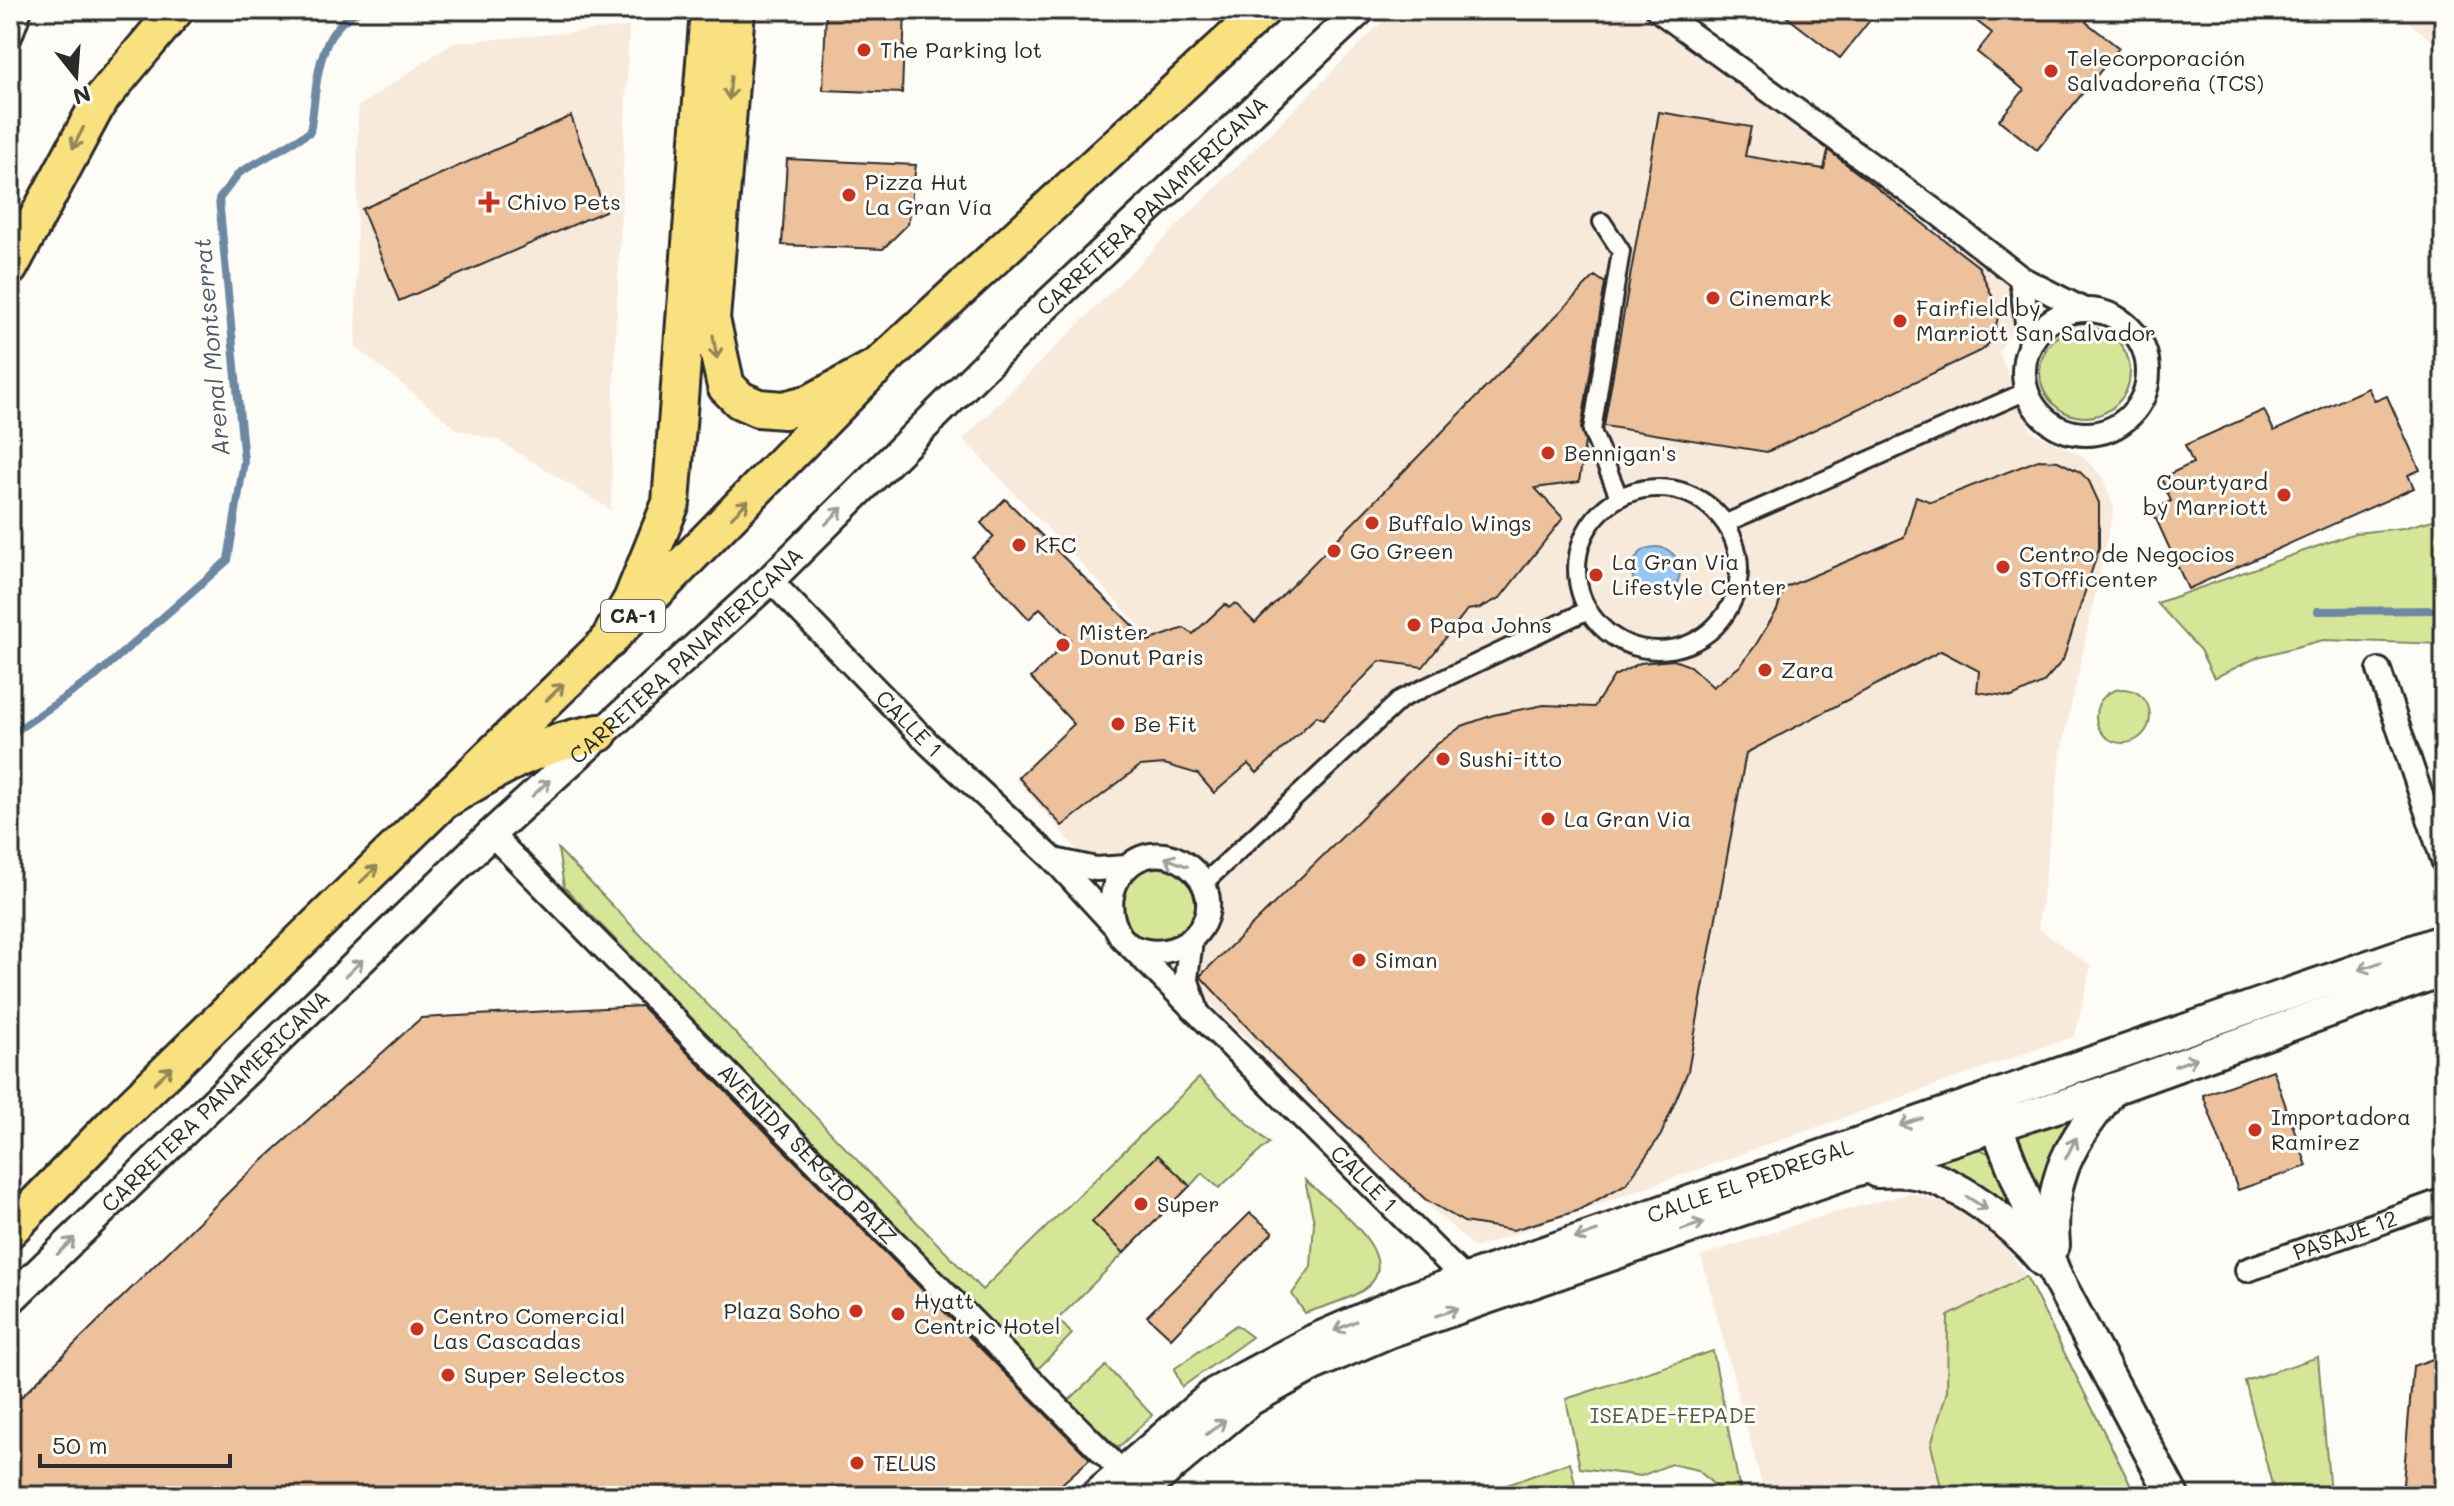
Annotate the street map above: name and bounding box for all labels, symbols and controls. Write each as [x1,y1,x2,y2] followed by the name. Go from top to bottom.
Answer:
[880,35,1042,64] place label: The Parking lot
[36,36,116,116] north arrow
[855,41,873,59] marker: The Parking lot
[2067,43,2264,97] place label: Telecorporación Salvadoreña (TCS)
[2042,62,2060,80] marker: Telecorporación Salvadoreña (TCS)
[722,74,737,101] one-way arrow
[70,79,94,112] text: N
[1030,89,1274,321] street label: CARRETERA PANAMERICANA
[70,126,85,150] one-way arrow
[865,167,992,221] place label: Pizza Hut La Gran Vía
[840,186,858,204] marker: Pizza Hut La Gran Vía
[507,187,621,216] place label: Chivo Pets
[478,191,500,213] marker: Chivo Pets
[186,237,235,457] water label: Arenal Montserrat
[1729,283,1831,312] place label: Cinemark
[1704,289,1722,307] marker: Cinemark
[1916,293,2156,347] place label: Fairfield by Marriott San Salvador
[1891,312,1909,330] marker: Fairfield by Marriott San Salvador
[709,333,724,359] one-way arrow
[1564,438,1677,467] place label: Bennigan's
[1539,444,1557,462] marker: Bennigan's
[2143,467,2268,521] place label: Courtyard by Marriott
[2275,486,2293,504] marker: Courtyard by Marriott
[730,500,749,519] one-way arrow
[824,507,843,526] one-way arrow
[1388,508,1532,537] place label: Buffalo Wings
[1363,514,1381,532] marker: Buffalo Wings
[1035,530,1076,559] place label: KFC
[1010,536,1028,554] marker: KFC
[1350,536,1453,565] place label: Go Green
[2019,539,2235,593] place label: Centro de Negocios STOfficenter
[563,541,809,770] street label: CARRETERA PANAMERICANA
[1325,542,1343,560] marker: Go Green
[1612,547,1786,601] place label: La Gran Via Lifestyle Center
[1994,558,2012,576] marker: Centro de Negocios STOfficenter
[1587,566,1605,584] marker: La Gran Via Lifestyle Center
[601,600,665,632] road number: CA-1
[1430,610,1552,639] place label: Papa Johns
[1405,616,1423,634] marker: Papa Johns
[1079,617,1204,671] place label: Mister Donut Paris
[1054,636,1072,654] marker: Mister Donut Paris
[1781,655,1834,684] place label: Zara
[1756,661,1774,679] marker: Zara
[545,683,564,702] one-way arrow
[870,683,949,763] street label: CALLE 1
[1134,709,1197,738] place label: Be Fit
[1109,715,1127,733] marker: Be Fit
[1459,744,1562,773] place label: Sushi-itto
[1434,750,1452,768] marker: Sushi-itto
[531,778,551,797] one-way arrow
[1564,804,1691,833] place label: La Gran Via
[1539,810,1557,828] marker: La Gran Via
[1164,854,1189,868] one-way arrow
[359,865,378,884] one-way arrow
[1375,945,1438,974] place label: Siman
[1350,951,1368,969] marker: Siman
[344,959,363,978] one-way arrow
[2358,959,2383,974] one-way arrow
[94,983,336,1218] street label: CARRETERA PANAMERICANA
[2173,1053,2198,1068] one-way arrow
[712,1057,904,1250] street label: AVENIDA SERGIO PAÍZ
[153,1066,172,1085] one-way arrow
[2271,1102,2411,1156] place label: Importadora Ramirez
[1898,1116,1923,1131] one-way arrow
[2246,1121,2264,1139] marker: Importadora Ramirez
[1643,1131,1857,1229] street label: CALLE EL PEDREGAL
[2064,1137,2079,1161] one-way arrow
[1325,1139,1404,1218] street label: CALLE 1
[1157,1189,1220,1218] place label: Super
[1132,1195,1150,1213] marker: Super
[1965,1196,1988,1212] one-way arrow
[2289,1203,2401,1267] street label: PASAJE 12
[1680,1218,1705,1233] one-way arrow
[1573,1228,1598,1243] one-way arrow
[56,1238,76,1256] one-way arrow
[914,1286,1061,1340] place label: Hyatt Centric Hotel
[723,1296,840,1325] place label: Plaza Soho
[433,1301,625,1355] place label: Centro Comercial Las Cascadas
[847,1302,865,1320] marker: Plaza Soho
[1435,1303,1460,1318] one-way arrow
[889,1305,907,1323] marker: Hyatt Centric Hotel
[408,1320,426,1338] marker: Centro Comercial Las Cascadas
[1333,1320,1358,1335] one-way arrow
[464,1360,625,1389] place label: Super Selectos
[439,1366,457,1384] marker: Super Selectos
[1590,1400,1756,1429] park label: ISEADE-FEPADE
[40,1418,230,1468] scale bar
[1205,1418,1226,1435] one-way arrow
[52,1429,108,1460] text: 50 m
[873,1448,937,1477] place label: TELUS
[848,1454,866,1472] marker: TELUS

